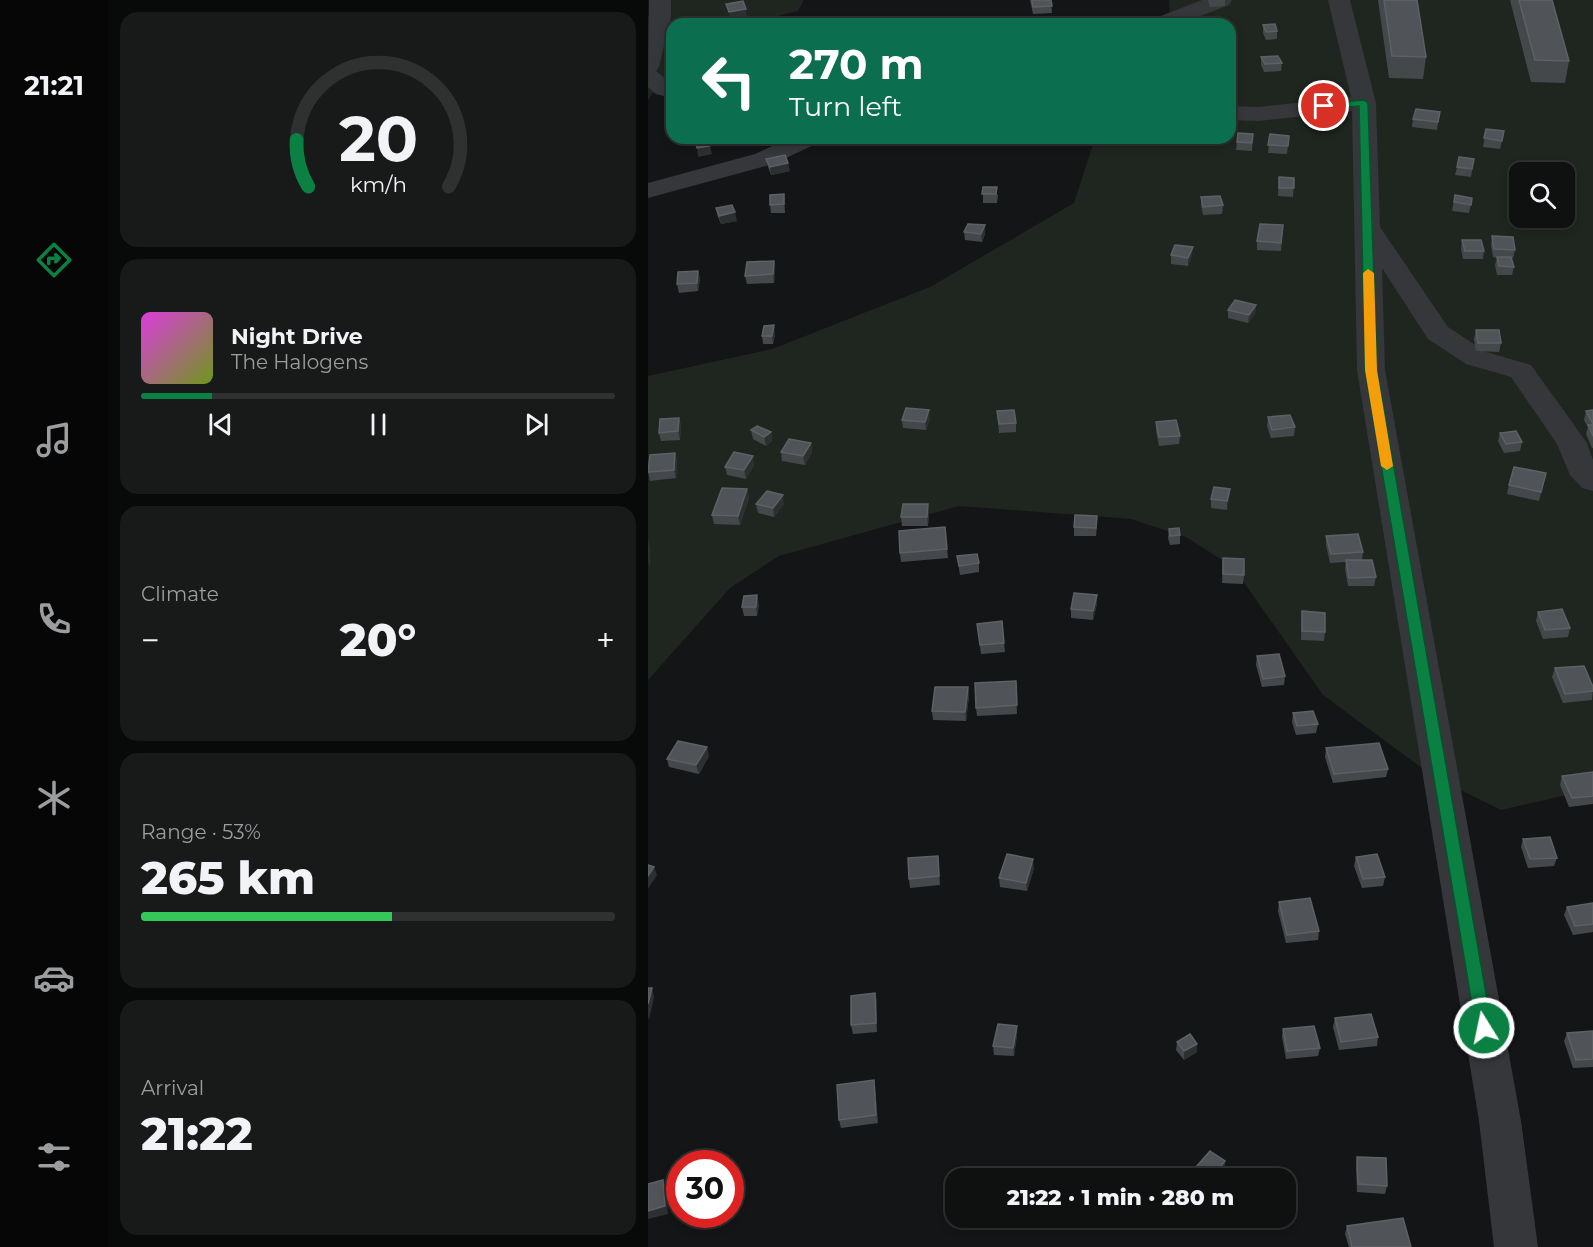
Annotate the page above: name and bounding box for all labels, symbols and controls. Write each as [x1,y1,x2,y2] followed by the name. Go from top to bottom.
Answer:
[789,38,923,90] text: 270 m
[690,42,768,120] icon: left
[24,69,84,102] text: 21:21
[1298,80,1349,131] pin
[1307,89,1340,122] icon: arrive
[789,90,902,123] text: Turn left
[338,101,418,177] text: 20
[1509,162,1575,228] map controls
[1509,162,1575,228] button: search
[349,171,407,197] text: km/h
[33,239,75,281] icon: directions
[231,323,363,350] text: Night Drive
[231,350,368,374] text: The Halogens
[204,408,237,441] icon: previous
[362,408,395,441] icon: pause
[520,408,553,441] icon: next
[33,419,75,461] icon: music
[141,582,219,606] text: Climate
[33,598,75,640] icon: phone
[340,612,416,667] text: 20°
[141,620,160,660] text: −
[596,620,615,660] text: +
[33,777,75,819] icon: climate
[141,820,261,844] text: Range · 53%
[141,850,315,905] text: 265 km
[33,957,75,999] icon: car
[1452,996,1516,1060] position arrow
[141,1076,204,1100] text: Arrival
[141,1106,253,1161] text: 21:22
[33,1136,75,1178] icon: filters
[666,1150,744,1228] speed limit sign: 30
[1007,1184,1234,1211] text: 21:22 · 1 min · 280 m

